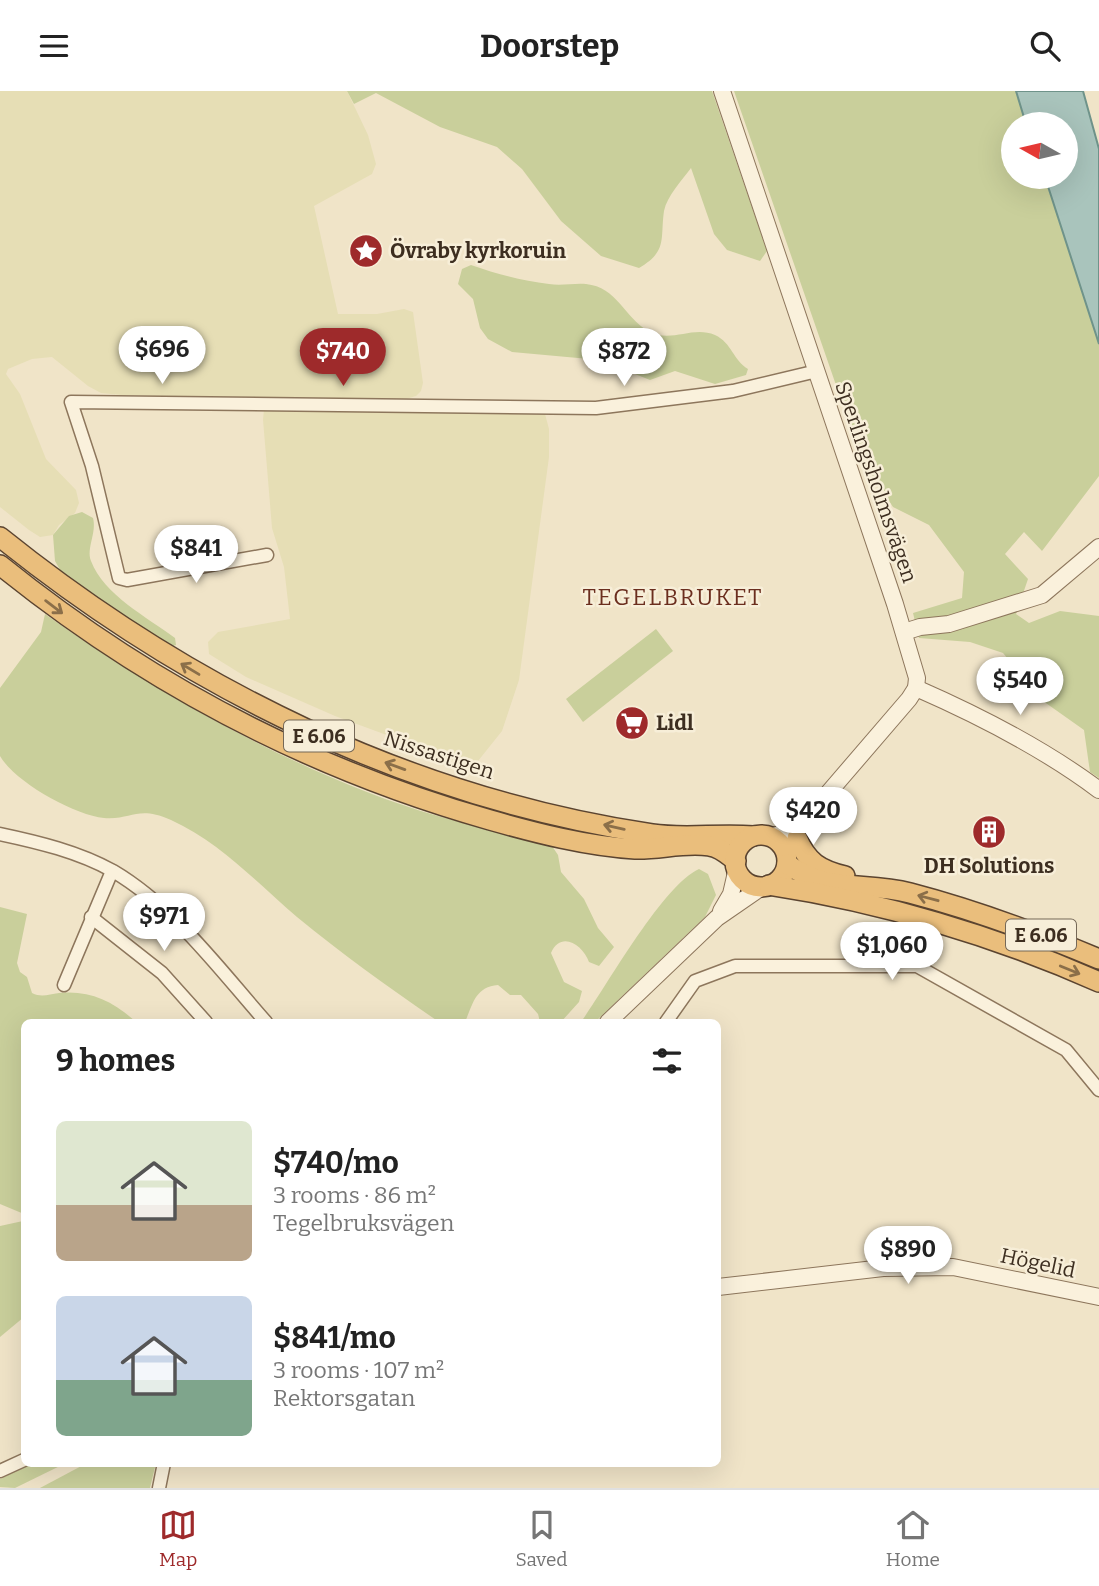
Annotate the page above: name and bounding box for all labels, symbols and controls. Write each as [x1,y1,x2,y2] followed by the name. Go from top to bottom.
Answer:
[35,27,73,65] icon: menu
[480,27,619,65] text: Doorstep
[1026,27,1064,65] icon: search
[1001,112,1078,189] north arrow
[1001,112,1078,189] map controls
[347,232,385,270] place icon: Övraby kyrkoruin
[390,237,566,264] place label: Övraby kyrkoruin
[121,327,203,386] pin: $696
[302,329,384,388] pin: $740
[583,329,665,388] pin: $872
[135,335,189,363] text: $696
[316,337,370,365] text: $740
[597,337,651,365] text: $872
[829,378,923,586] street label: Sperlingsholmsvägen
[155,525,237,585] pin: $841
[170,534,222,562] text: $841
[583,583,763,611] district label: TEGELBRUKET
[44,599,63,614] one-way arrow
[979,657,1061,717] pin: $540
[180,662,200,676] one-way arrow
[992,666,1048,694] text: $540
[613,704,651,742] supermarket icon: Lidl
[656,710,694,736] place label: Lidl
[284,721,354,751] road number: E 6.06
[380,725,498,785] street label: Nissastigen
[384,759,406,771] one-way arrow
[772,787,854,847] pin: $420
[785,796,841,824] text: $420
[970,813,1008,851] building icon: DH Solutions
[603,820,626,833] one-way arrow
[924,853,1054,879] place label: DH Solutions
[917,891,939,904] one-way arrow
[123,893,205,953] pin: $971
[139,902,189,930] text: $971
[1006,919,1076,951] road number: E 6.06
[835,923,949,982] pin: $1,060
[856,931,928,959] text: $1,060
[1059,965,1081,978] one-way arrow
[648,1042,686,1080] icon: filters
[56,1043,175,1079] text: 9 homes
[273,1145,399,1181] text: $740/mo
[112,1149,196,1233] icon: home
[273,1181,436,1209] text: 3 rooms · 86 m²
[273,1209,454,1237] text: Tegelbruksvägen
[867,1227,949,1286] pin: $890
[880,1235,936,1263] text: $890
[998,1242,1078,1284] street label: Högelid
[273,1320,396,1356] text: $841/mo
[112,1324,196,1408] icon: home
[273,1356,444,1384] text: 3 rooms · 107 m²
[273,1384,415,1412] text: Rektorsgatan
[159,1506,197,1571] tab: Map
[515,1506,568,1571] tab: Saved
[886,1506,940,1571] tab: Home

